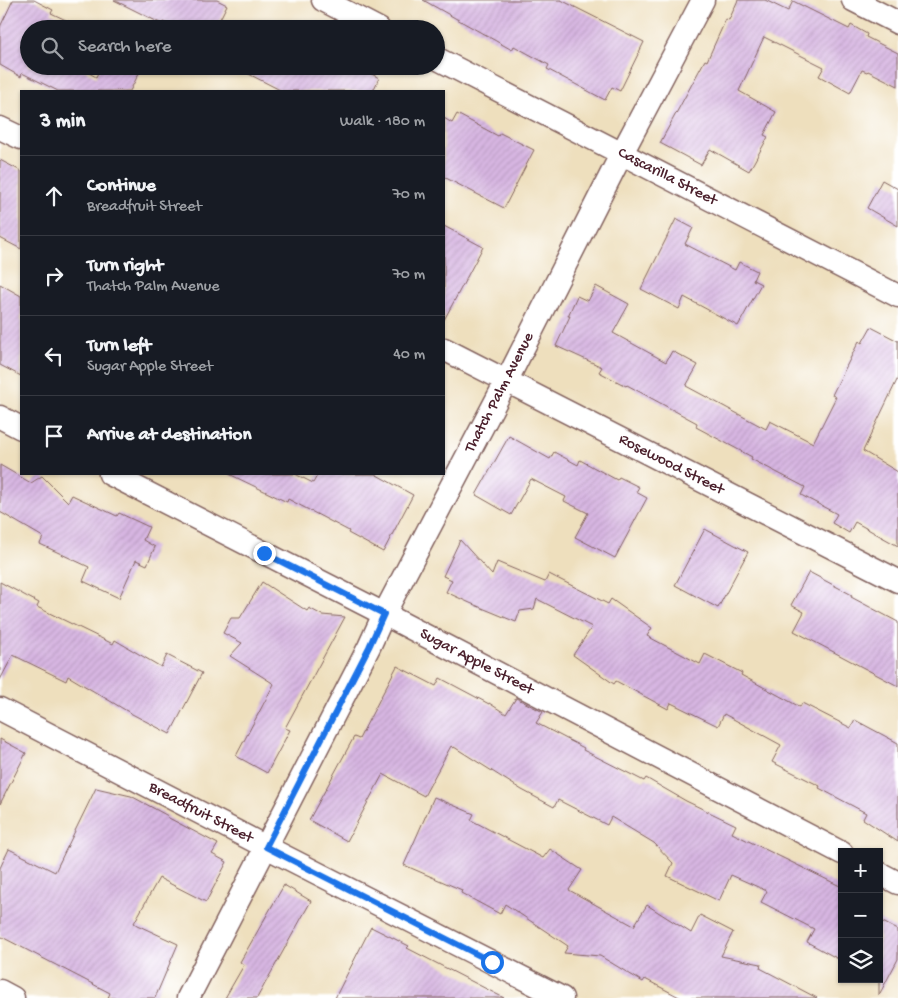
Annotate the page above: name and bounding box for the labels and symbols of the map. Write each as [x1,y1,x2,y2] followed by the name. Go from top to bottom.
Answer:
[614,144,721,211] street label: Cascarilla Street
[461,329,539,457] street label: Thatch Palm Avenue
[615,430,728,500] street label: Rosewood Street
[253,542,276,565] route end
[416,625,538,700] street label: Sugar Apple Street
[144,778,257,849] street label: Breadfruit Street
[481,951,504,974] route start

